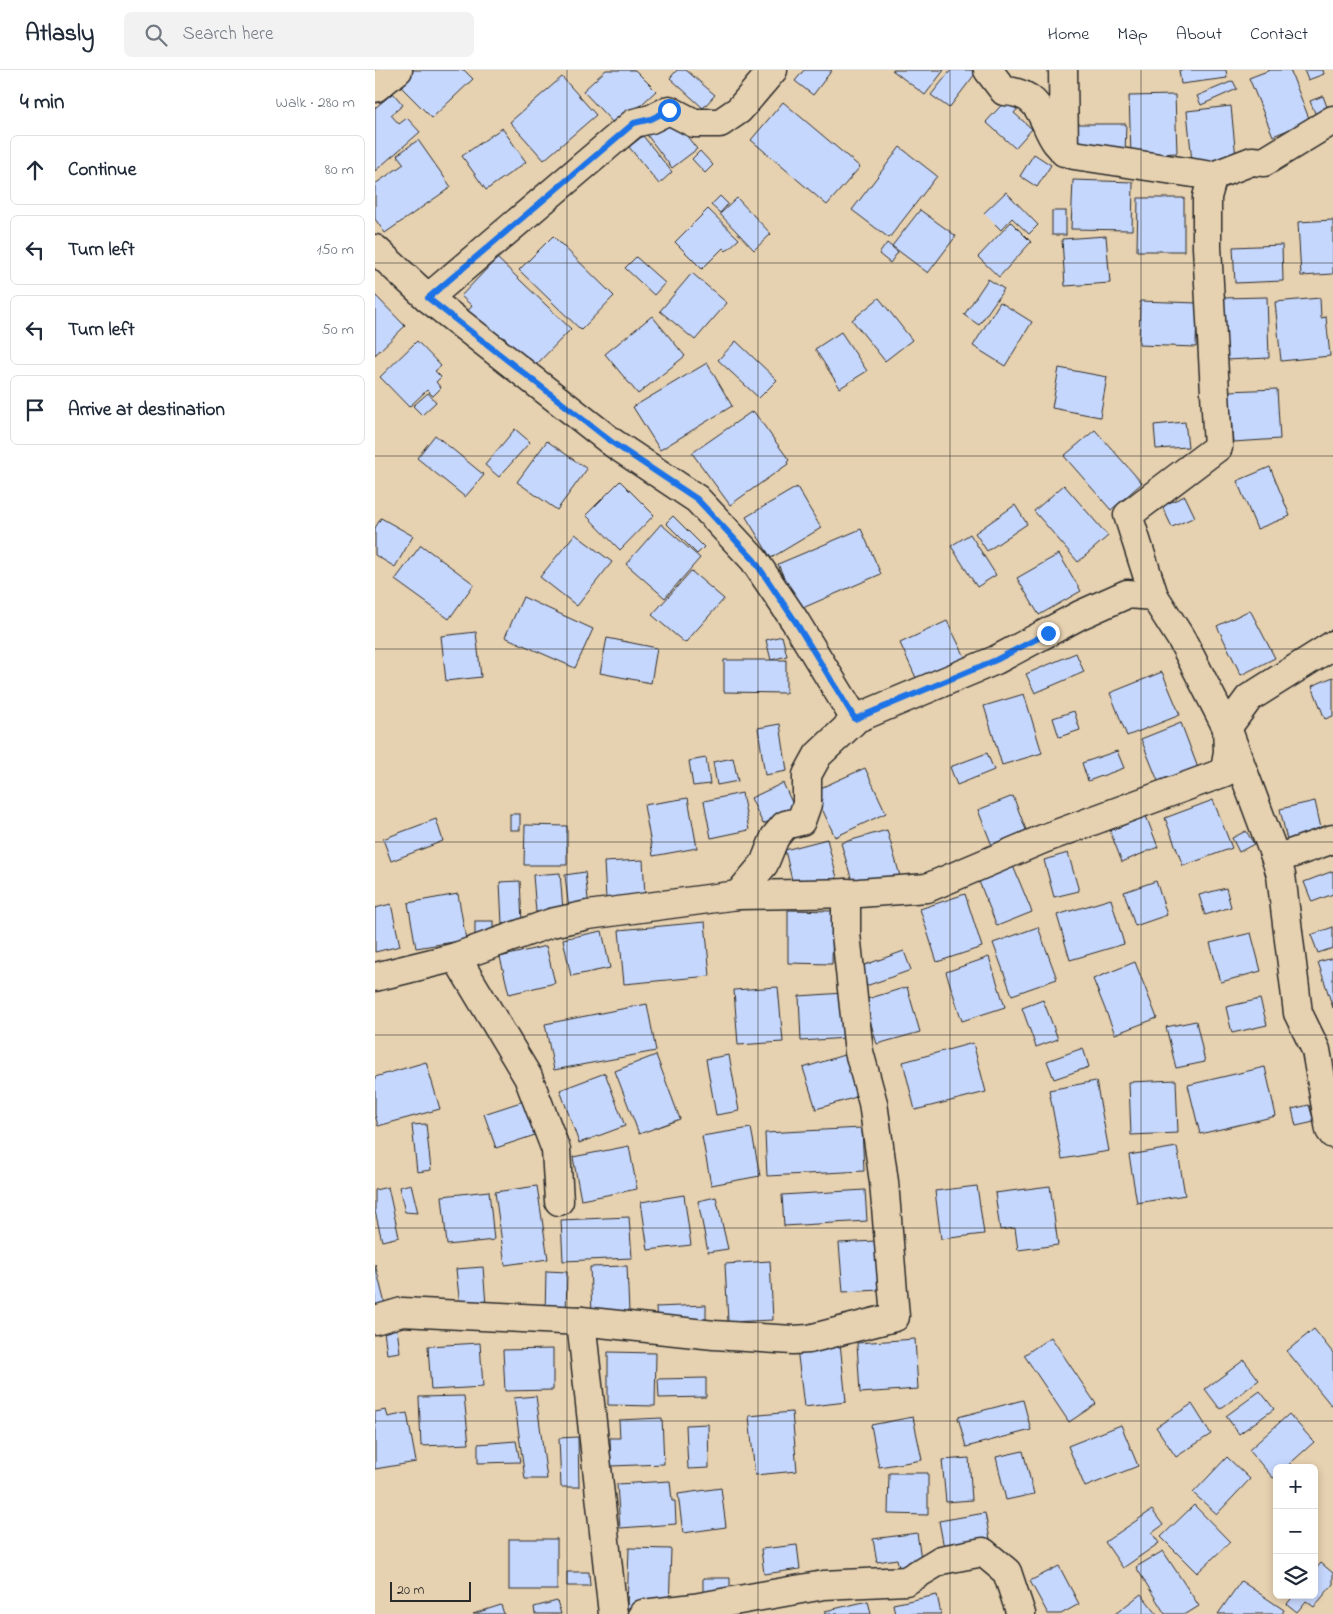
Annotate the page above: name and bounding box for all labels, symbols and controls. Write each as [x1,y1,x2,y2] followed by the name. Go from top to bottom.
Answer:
[124,12,474,57] search box
[25,17,94,52] text: Atlasly
[142,21,170,49] icon: search
[182,21,273,48] text: Search here
[1048,22,1089,48] text: Home
[1117,22,1148,48] text: Map
[1176,22,1222,48] text: About
[1250,22,1308,48] text: Contact
[20,88,64,118] text: 4 min
[276,91,355,115] text: Walk · 280 m
[658,99,681,122] route start
[21,156,49,184] icon: ahead
[68,157,136,184] text: Continue
[325,158,354,182] text: 80 m
[21,236,49,264] icon: left
[68,237,135,264] text: Turn left
[316,238,354,262] text: 150 m
[21,316,49,344] icon: left
[68,317,135,344] text: Turn left
[322,318,354,342] text: 50 m
[21,396,49,424] icon: arrive
[68,397,225,424] text: Arrive at destination
[1037,622,1060,645] route end
[1273,1464,1318,1599] map controls
[1273,1464,1318,1509] button: +
[1273,1509,1318,1554] button: −
[1273,1554,1318,1599] button: layers
[390,1579,471,1602] scale bar
[397,1580,424,1601] text: 20 m

